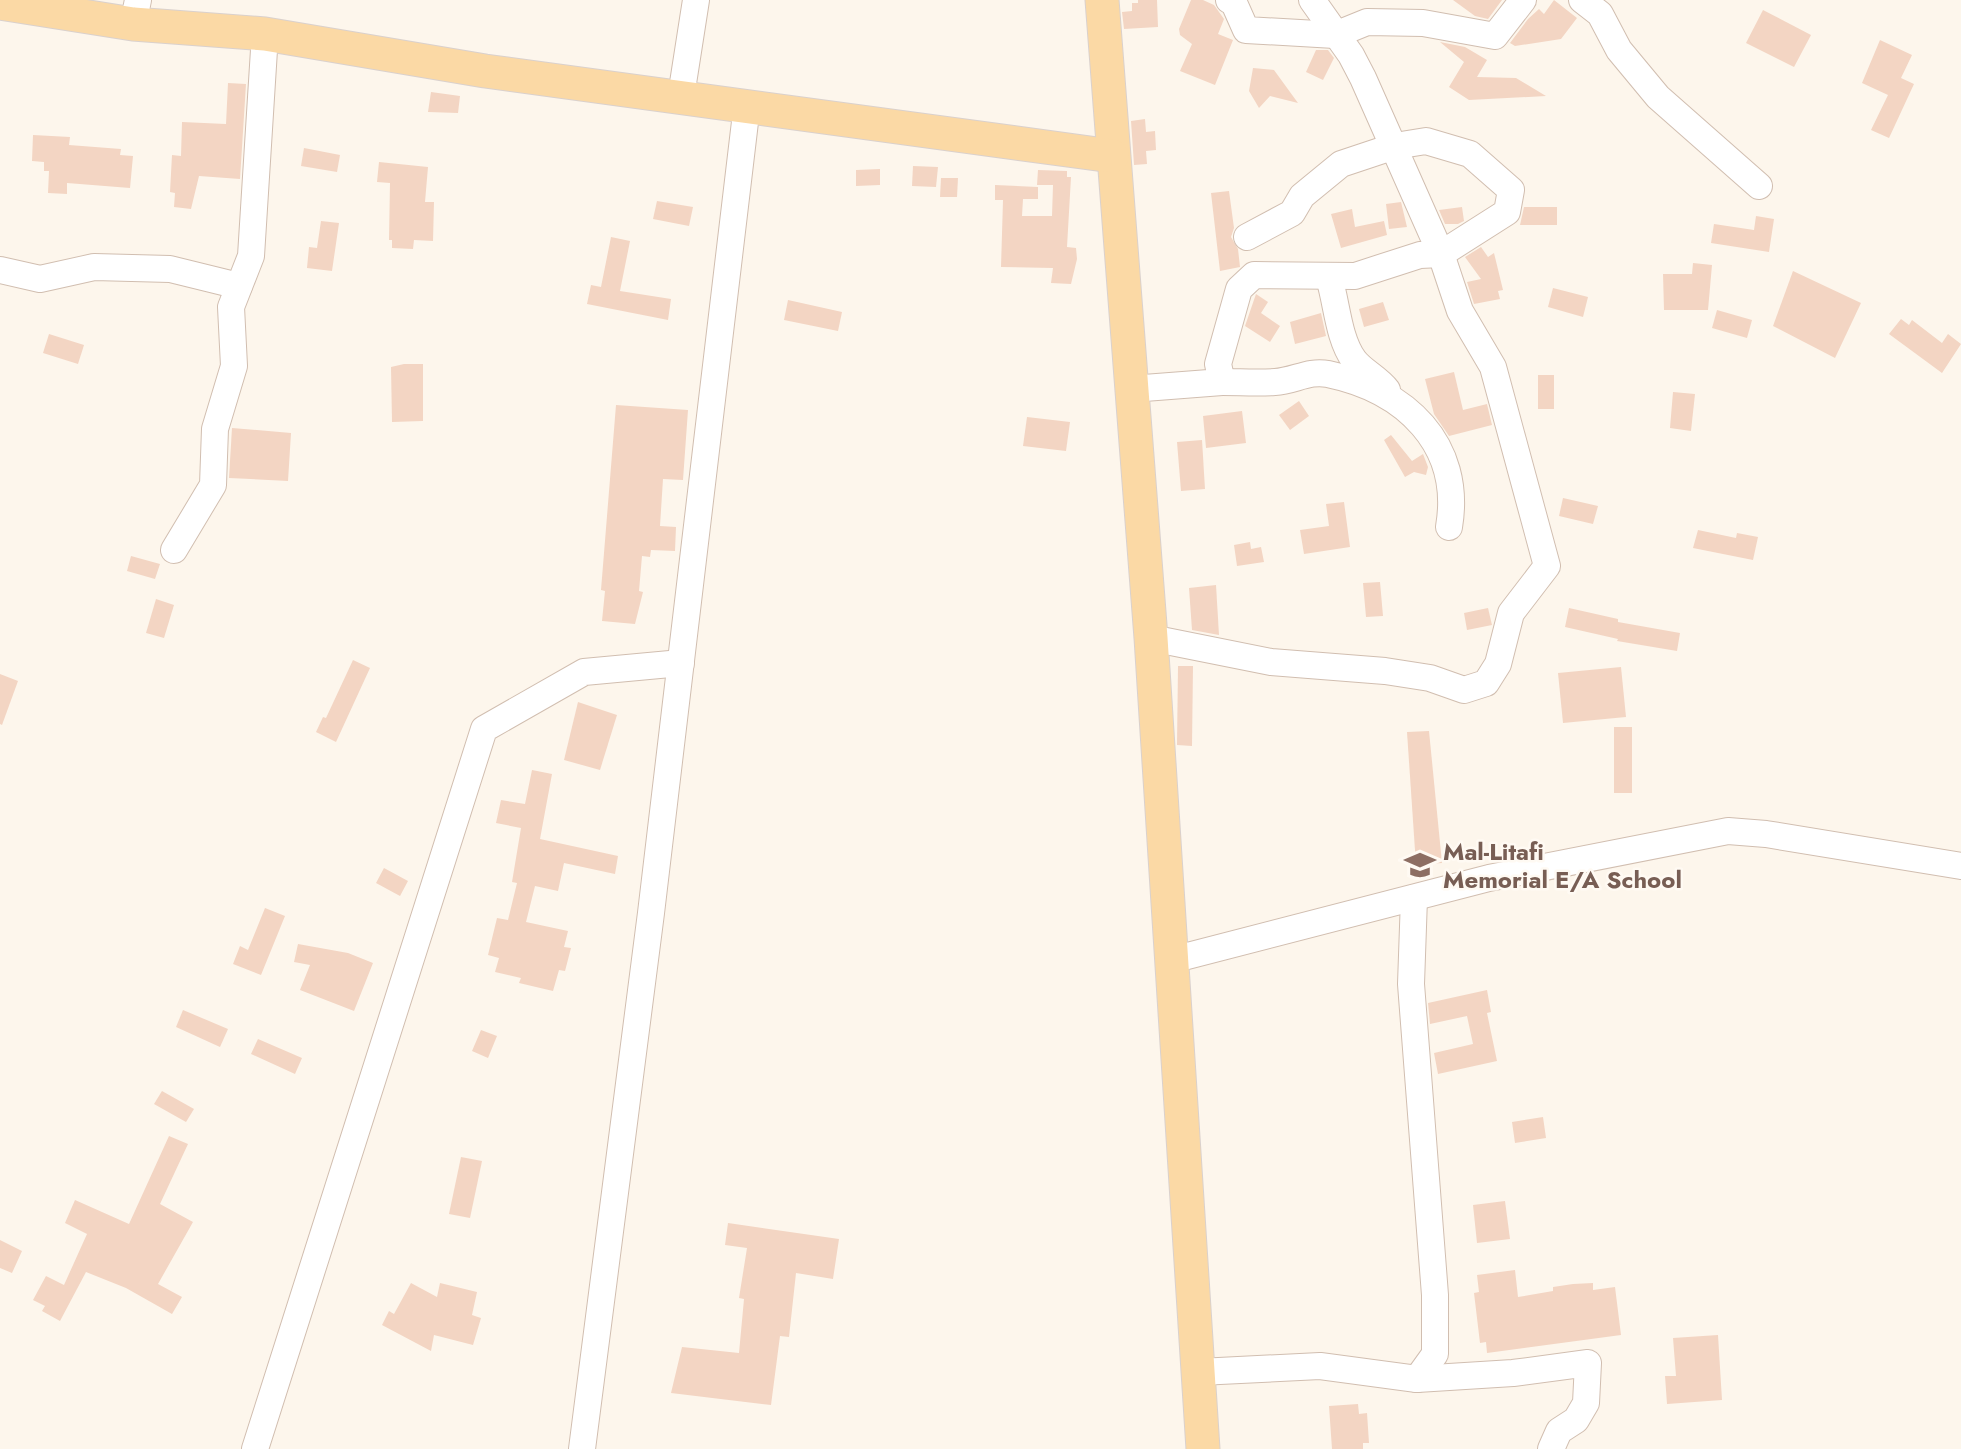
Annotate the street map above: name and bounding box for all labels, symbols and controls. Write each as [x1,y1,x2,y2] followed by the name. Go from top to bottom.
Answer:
[1443,834,1682,897] place label: Mal-Litafi Memorial E/A School
[1403,848,1437,882] school or university icon: Mal-Litafi Memorial E/A School

